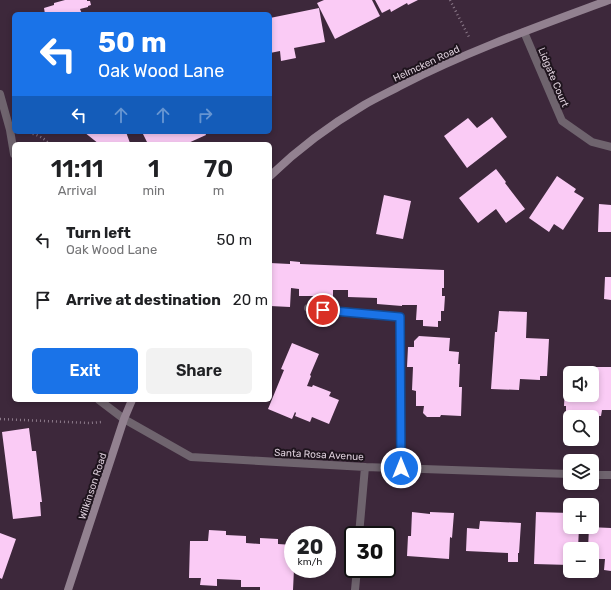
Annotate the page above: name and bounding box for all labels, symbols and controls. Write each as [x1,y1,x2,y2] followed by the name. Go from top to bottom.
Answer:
[98,26,167,59] text: 50 m
[32,28,84,80] icon: left
[391,43,462,85] street label: Helmcken Road
[535,46,571,109] street label: Lidgate Court
[98,60,224,82] text: Oak Wood Lane
[68,104,90,126] icon: left
[110,104,132,126] icon: ahead
[152,104,174,126] icon: ahead
[194,104,216,126] icon: right
[51,155,104,183] text: 11:11
[148,155,159,183] text: 1
[204,155,233,183] text: 70
[58,183,97,198] text: Arrival
[142,183,165,198] text: min
[213,183,224,198] text: m
[66,224,131,242] text: Turn left
[32,229,54,251] icon: left
[217,231,252,249] text: 50 m
[66,242,157,257] text: Oak Wood Lane
[32,289,54,311] icon: arrive
[66,291,221,309] text: Arrive at destination
[233,291,268,309] text: 20 m
[306,293,340,327] pin
[312,299,334,321] icon: arrive
[32,348,138,394] button: Exit
[146,348,252,394] button: Share
[563,366,599,578] map controls
[563,366,599,402] button: sound
[563,410,599,446] button: search
[274,447,364,463] street label: Santa Rosa Avenue
[380,447,422,489] position arrow
[76,451,109,521] street label: Wilkinson Road
[563,454,599,490] button: layers
[563,498,599,534] button: +
[344,526,396,578] speed limit sign: 30
[297,535,323,559] text: 20
[563,542,599,578] button: −
[298,556,322,568] text: km/h

